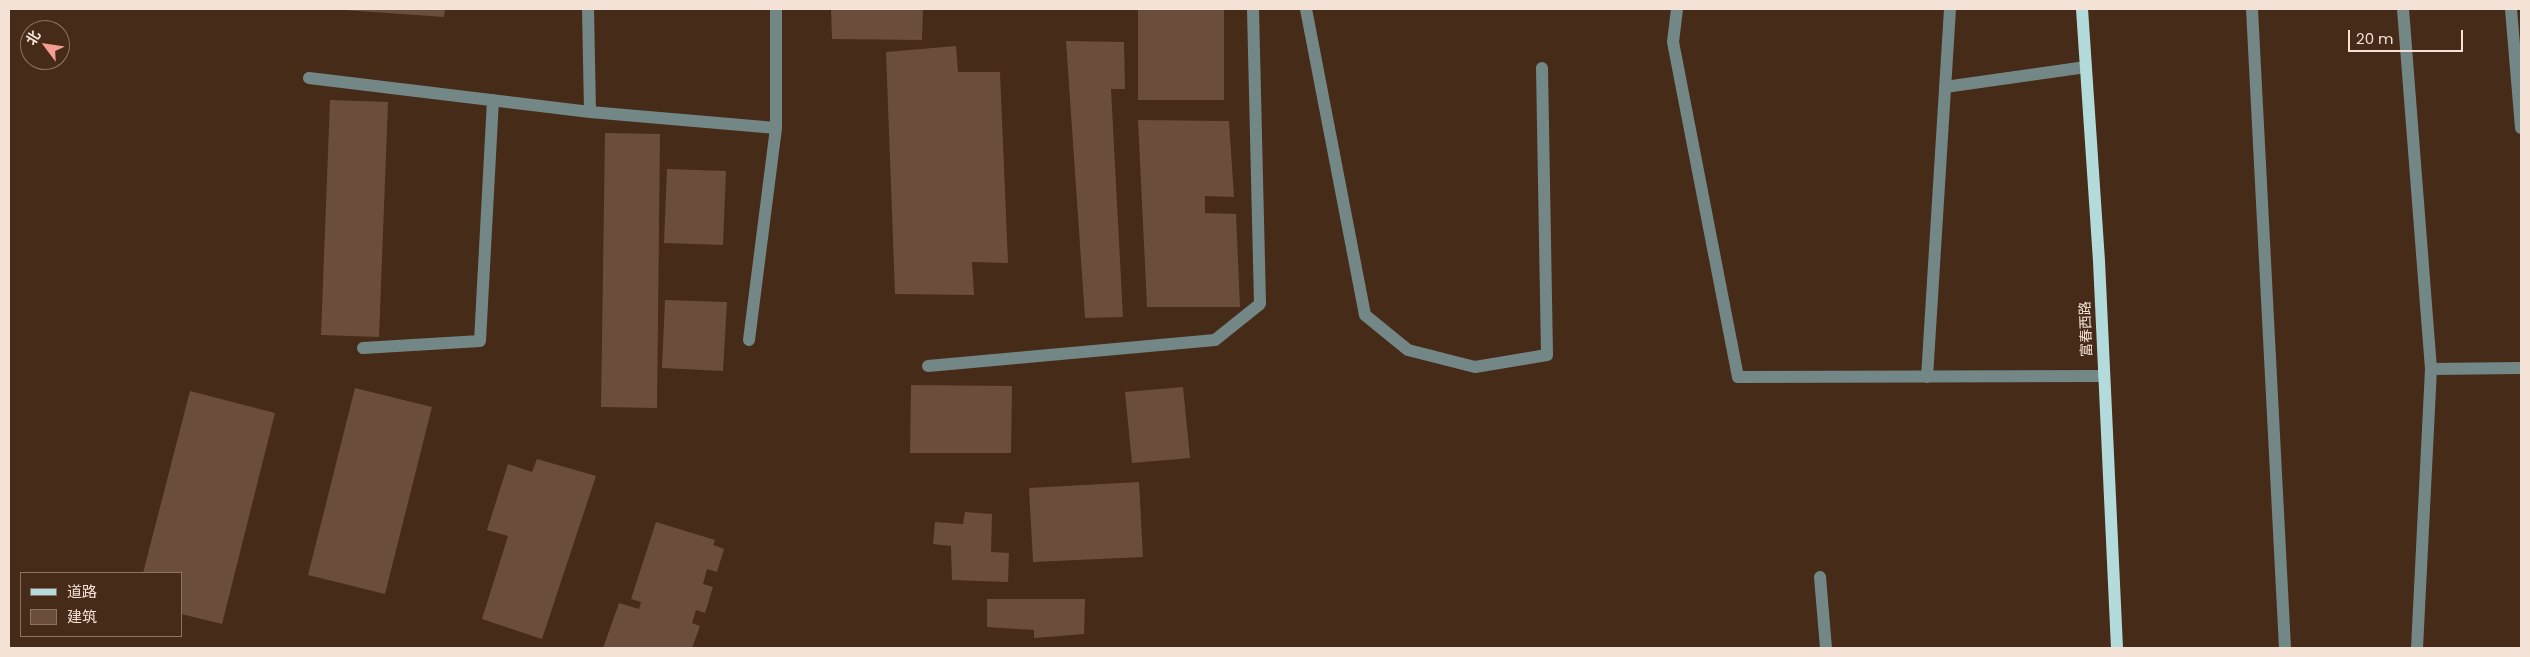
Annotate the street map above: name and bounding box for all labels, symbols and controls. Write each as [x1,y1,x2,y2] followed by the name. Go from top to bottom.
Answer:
[20,20,70,70] north arrow
[2350,20,2465,52] scale bar
[21,27,45,49] text: 北
[2356,28,2394,49] text: 20 m
[2078,301,2096,357] street label: 富春西路
[20,572,182,637] legend
[67,581,97,602] text: 道路
[67,606,97,627] text: 建筑

